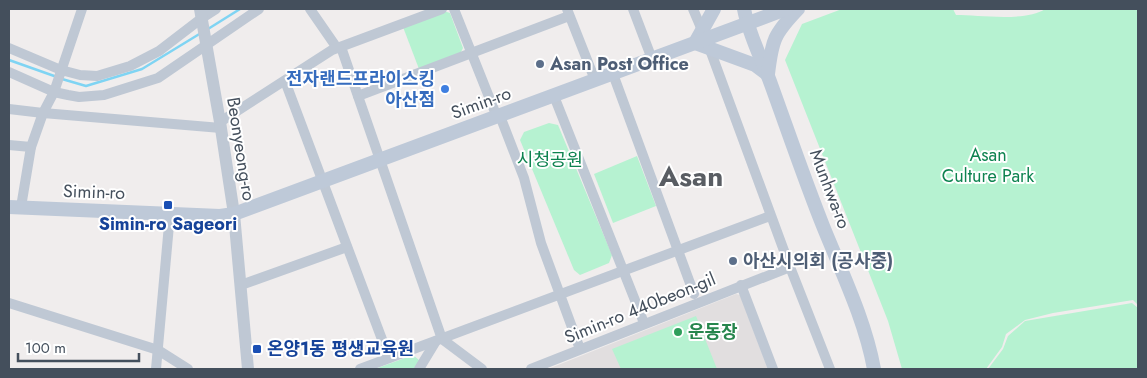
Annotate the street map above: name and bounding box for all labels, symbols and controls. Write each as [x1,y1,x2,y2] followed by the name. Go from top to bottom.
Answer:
[549,51,689,77] place label: Asan Post Office
[534,58,546,70] marker: Asan Post Office
[286,66,435,113] place label: 전자랜드프라이스킹 아산점
[447,80,515,126] street label: Simin-ro
[439,83,451,95] marker: 전자랜드프라이스킹 아산점
[220,95,262,203] street label: Beonyeong-ro
[942,142,1034,189] park label: Asan Culture Park
[803,145,857,233] street label: Munhwa-ro
[517,147,583,173] park label: 시청공원
[658,156,723,197] district label: Asan
[62,178,126,206] street label: Simin-ro
[162,199,174,211] marker: Simin-ro Sageori
[99,211,237,237] place label: Simin-ro Sageori
[743,248,893,274] place label: 아산시의회 (공사중)
[727,255,739,267] marker: 아산시의회 (공사중)
[560,266,720,350] street label: Simin-ro 440beon-gil
[688,319,738,345] place label: 운동장
[672,326,684,338] marker: 운동장
[18,330,139,362] scale bar
[267,336,414,362] place label: 온양1동 평생교육원
[25,337,66,359] text: 100 m
[251,343,263,355] marker: 온양1동 평생교육원

